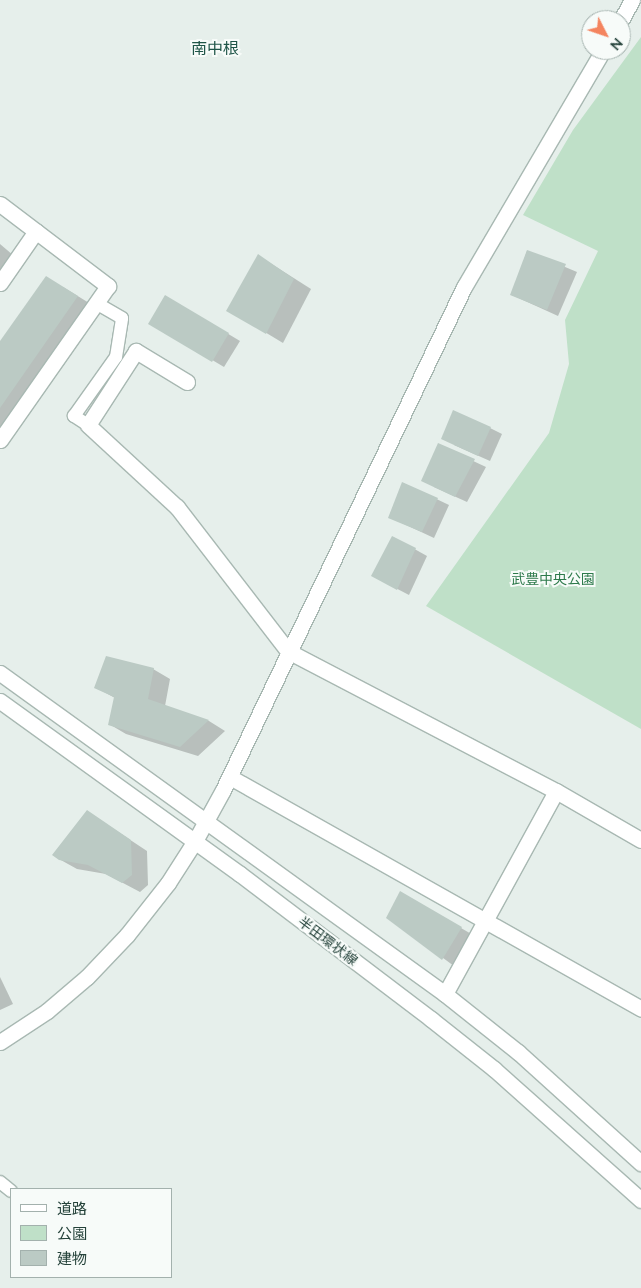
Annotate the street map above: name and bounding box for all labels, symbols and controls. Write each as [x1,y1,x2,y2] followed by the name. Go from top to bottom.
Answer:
[581,10,631,60] north arrow
[606,34,627,54] text: N
[191,38,239,58] district label: 南中根
[511,571,595,587] park label: 武豊中央公園
[295,913,361,969] street label: 半田環状線
[10,1188,172,1278] legend
[57,1199,87,1218] text: 道路
[57,1224,87,1243] text: 公園
[57,1249,87,1268] text: 建物

